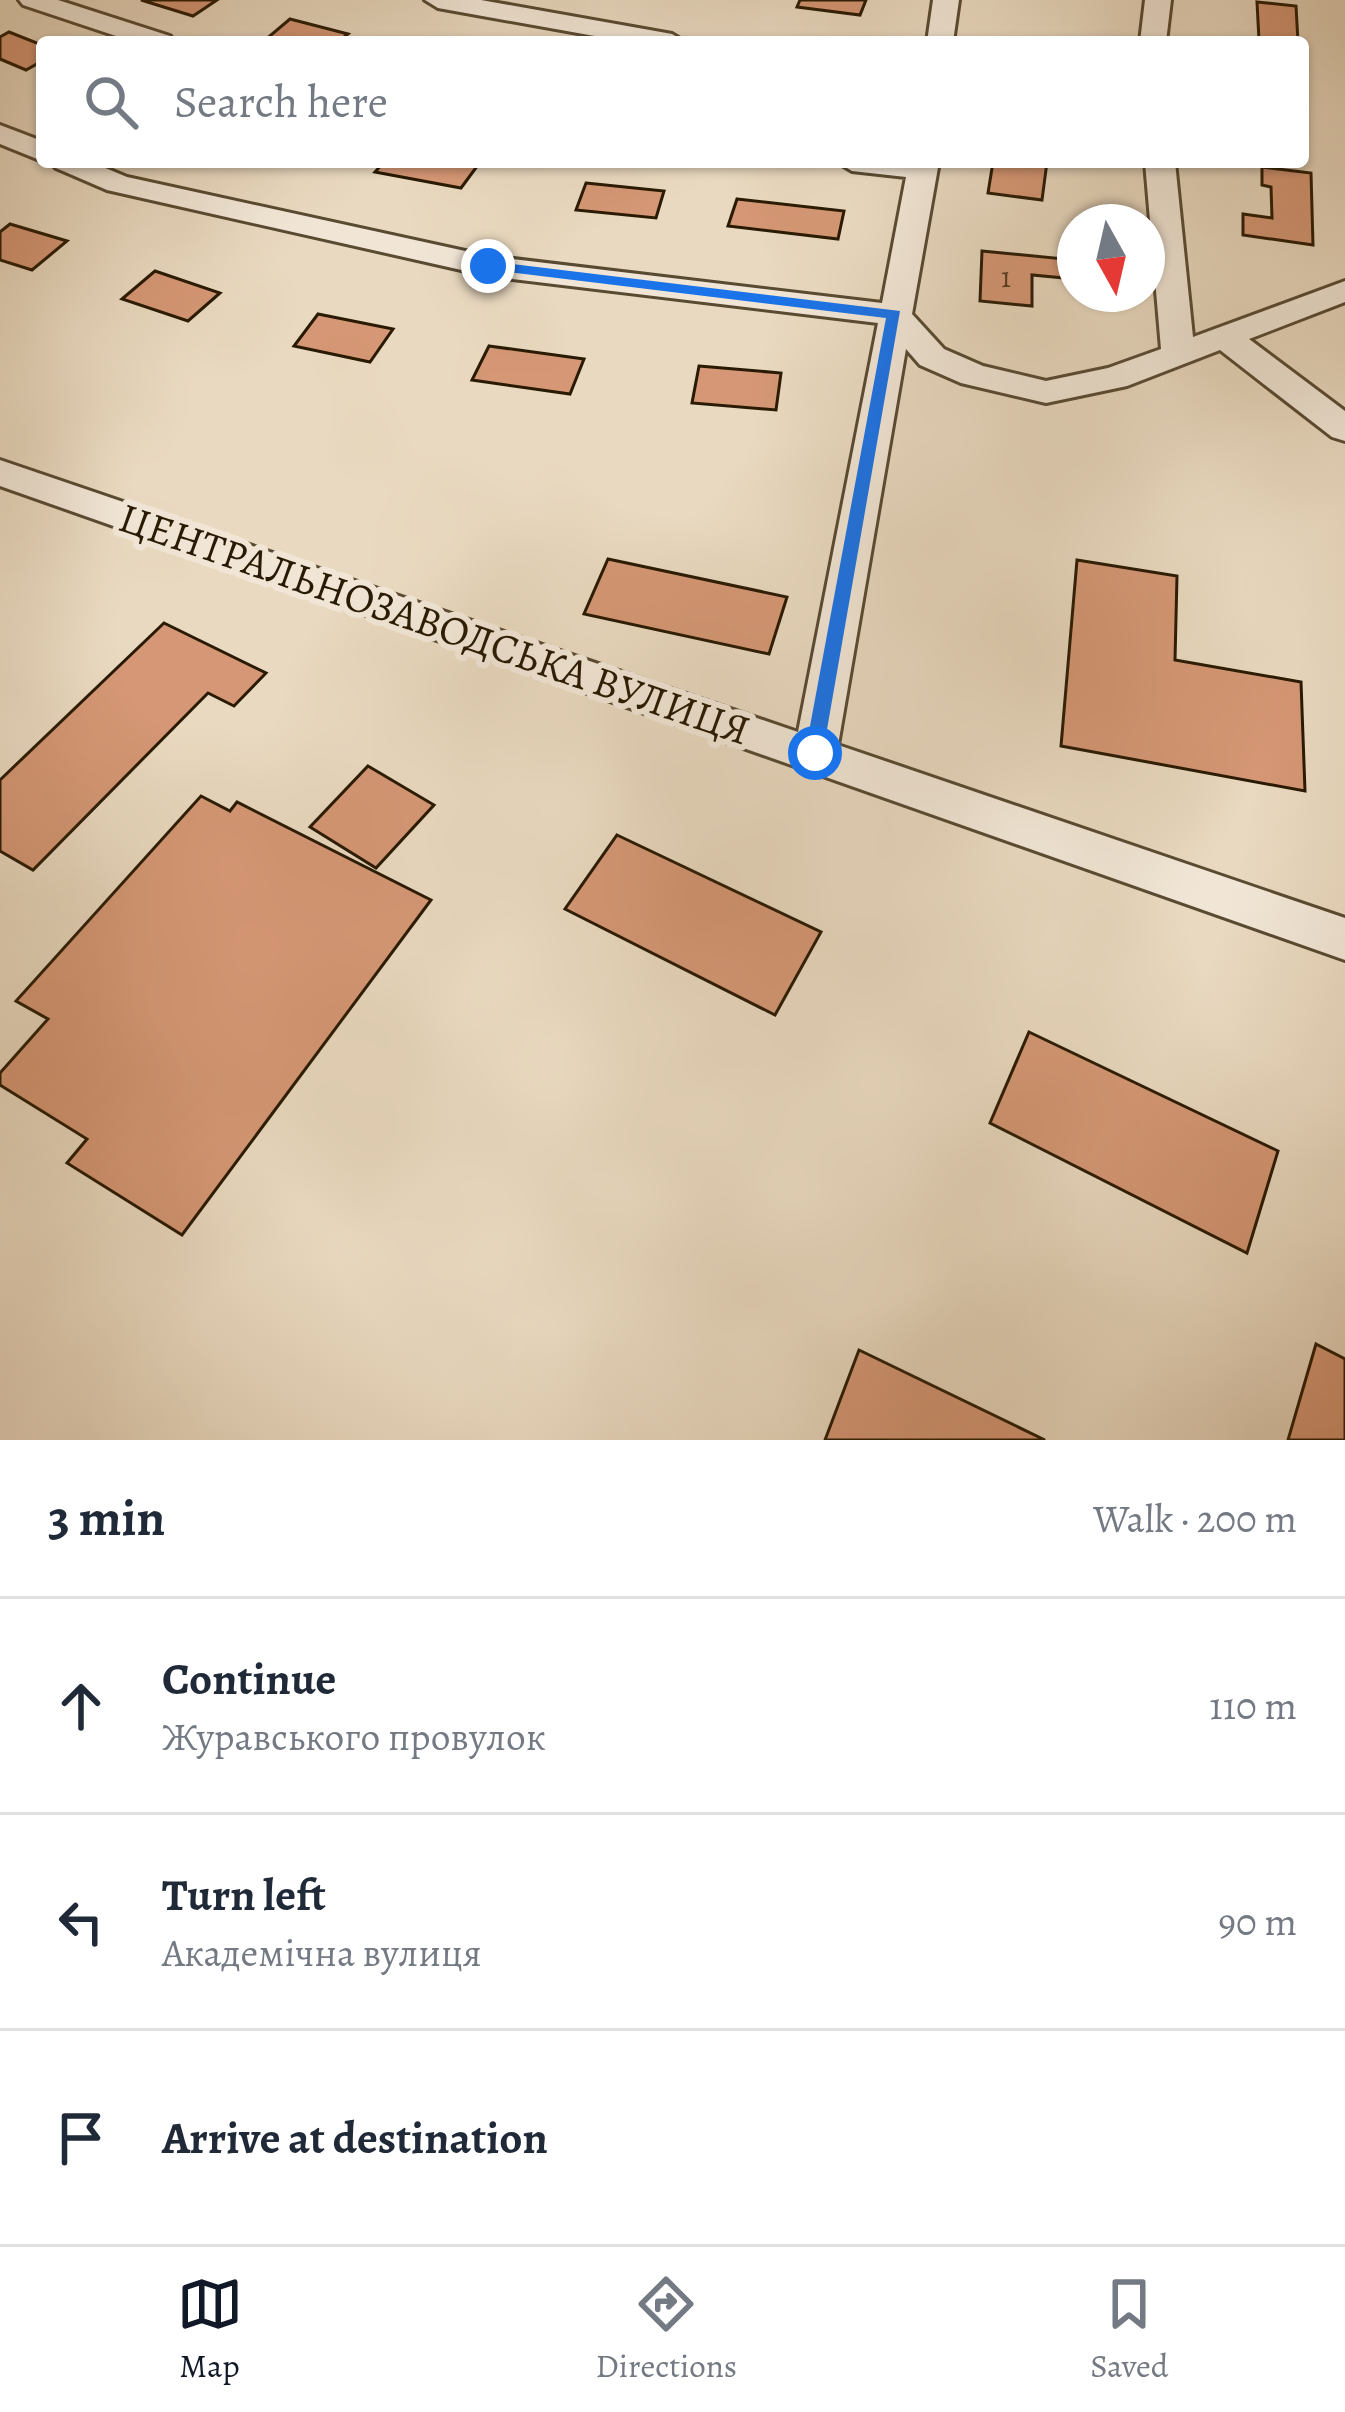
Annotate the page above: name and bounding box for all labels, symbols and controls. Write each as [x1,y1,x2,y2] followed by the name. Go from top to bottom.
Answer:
[36,36,1309,168] search box
[78,69,144,135] icon: search
[174,71,388,133] text: Search here
[1057,204,1165,312] north arrow
[461,239,515,293] route end
[1001,257,1011,297] house number: 1
[112,489,758,758] street label: ЦЕНТРАЛЬНОЗАВОДСЬКА ВУЛИЦЯ
[788,726,842,780] route start
[48,1483,165,1553] text: 3 min
[1093,1492,1297,1545] text: Walk · 200 m
[162,1648,336,1710] text: Continue
[48,1673,114,1739] icon: ahead
[1209,1679,1297,1732] text: 110 m
[162,1710,546,1763] text: Журавського провулок
[162,1864,326,1926] text: Turn left
[48,1889,114,1955] icon: left
[1218,1895,1297,1948] text: 90 m
[162,1926,482,1979] text: Академічна вулиця
[48,2105,114,2171] icon: arrive
[162,2107,548,2169] text: Arrive at destination
[177,2271,243,2388] tab: Map
[596,2271,737,2388] tab: Directions
[1090,2271,1168,2388] tab: Saved

